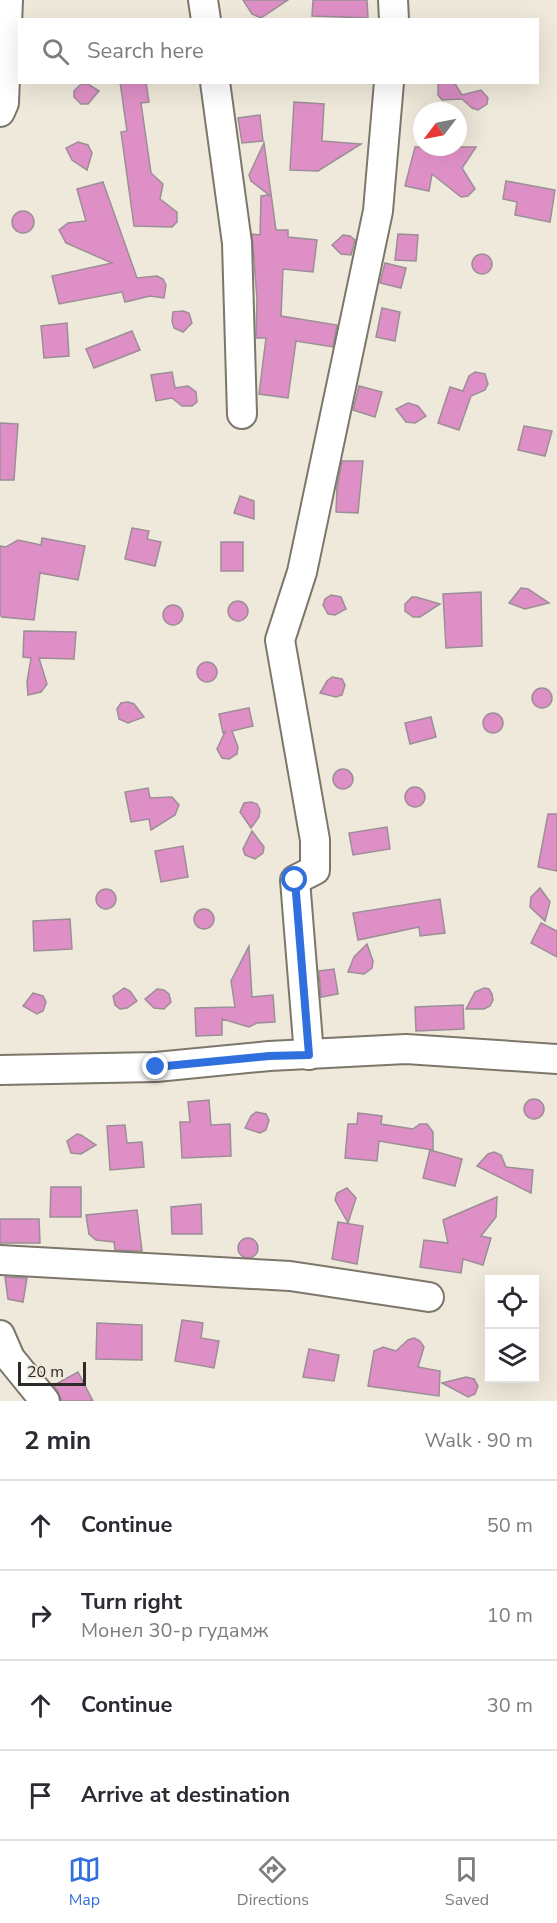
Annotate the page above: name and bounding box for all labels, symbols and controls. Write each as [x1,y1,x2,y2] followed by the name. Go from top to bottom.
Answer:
[18,18,539,84] search box
[39,35,72,68] icon: search
[87,36,204,66] text: Search here
[413,102,467,156] north arrow
[281,866,307,892] route start
[142,1053,168,1079] route end
[485,1275,539,1383] map controls
[485,1275,539,1329] button: locate
[485,1329,539,1383] button: layers
[18,1359,86,1386] scale bar
[27,1361,64,1383] text: 20 m
[24,1423,91,1458] text: 2 min
[425,1427,533,1454] text: Walk · 90 m
[24,1509,57,1542] icon: ahead
[81,1510,172,1540] text: Continue
[487,1512,533,1539] text: 50 m
[81,1587,182,1617] text: Turn right
[24,1599,57,1632] icon: right
[487,1602,533,1629] text: 10 m
[81,1617,269,1644] text: Монел 30-р гудамж
[24,1689,57,1722] icon: ahead
[81,1690,172,1720] text: Continue
[487,1692,533,1719] text: 30 m
[24,1779,57,1812] icon: arrive
[81,1780,290,1810] text: Arrive at destination
[68,1853,101,1911] tab: Map
[237,1853,309,1911] tab: Directions
[445,1853,489,1911] tab: Saved

